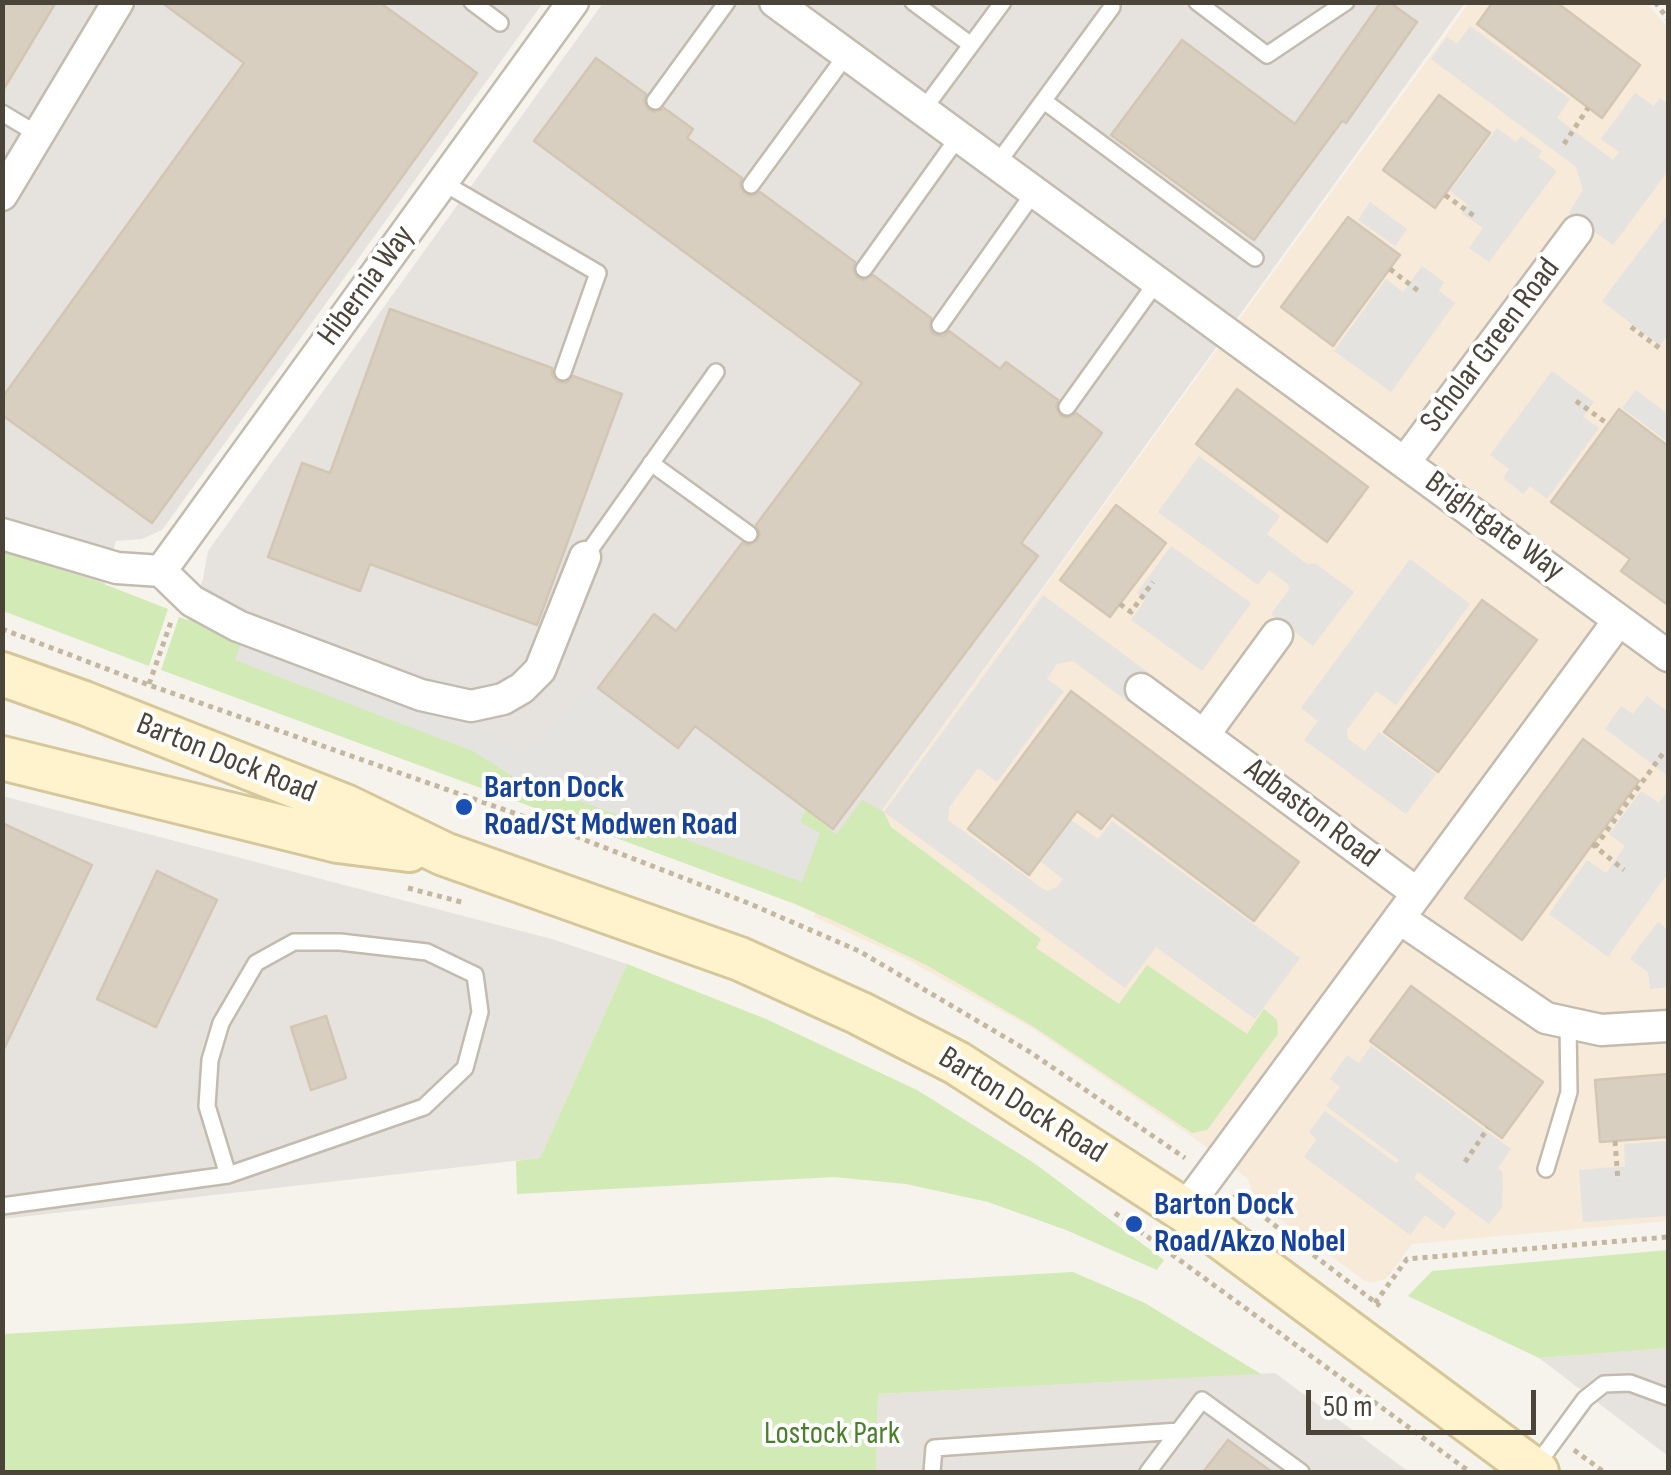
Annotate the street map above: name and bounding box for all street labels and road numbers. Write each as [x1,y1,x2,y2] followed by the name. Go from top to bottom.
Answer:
[311,218,423,354] street label: Hibernia Way
[1413,251,1569,441] street label: Scholar Green Road
[1417,464,1571,590] street label: Brightgate Way
[131,706,321,812] street label: Barton Dock Road
[1236,751,1386,877] street label: Adbaston Road
[931,1039,1113,1173] street label: Barton Dock Road

